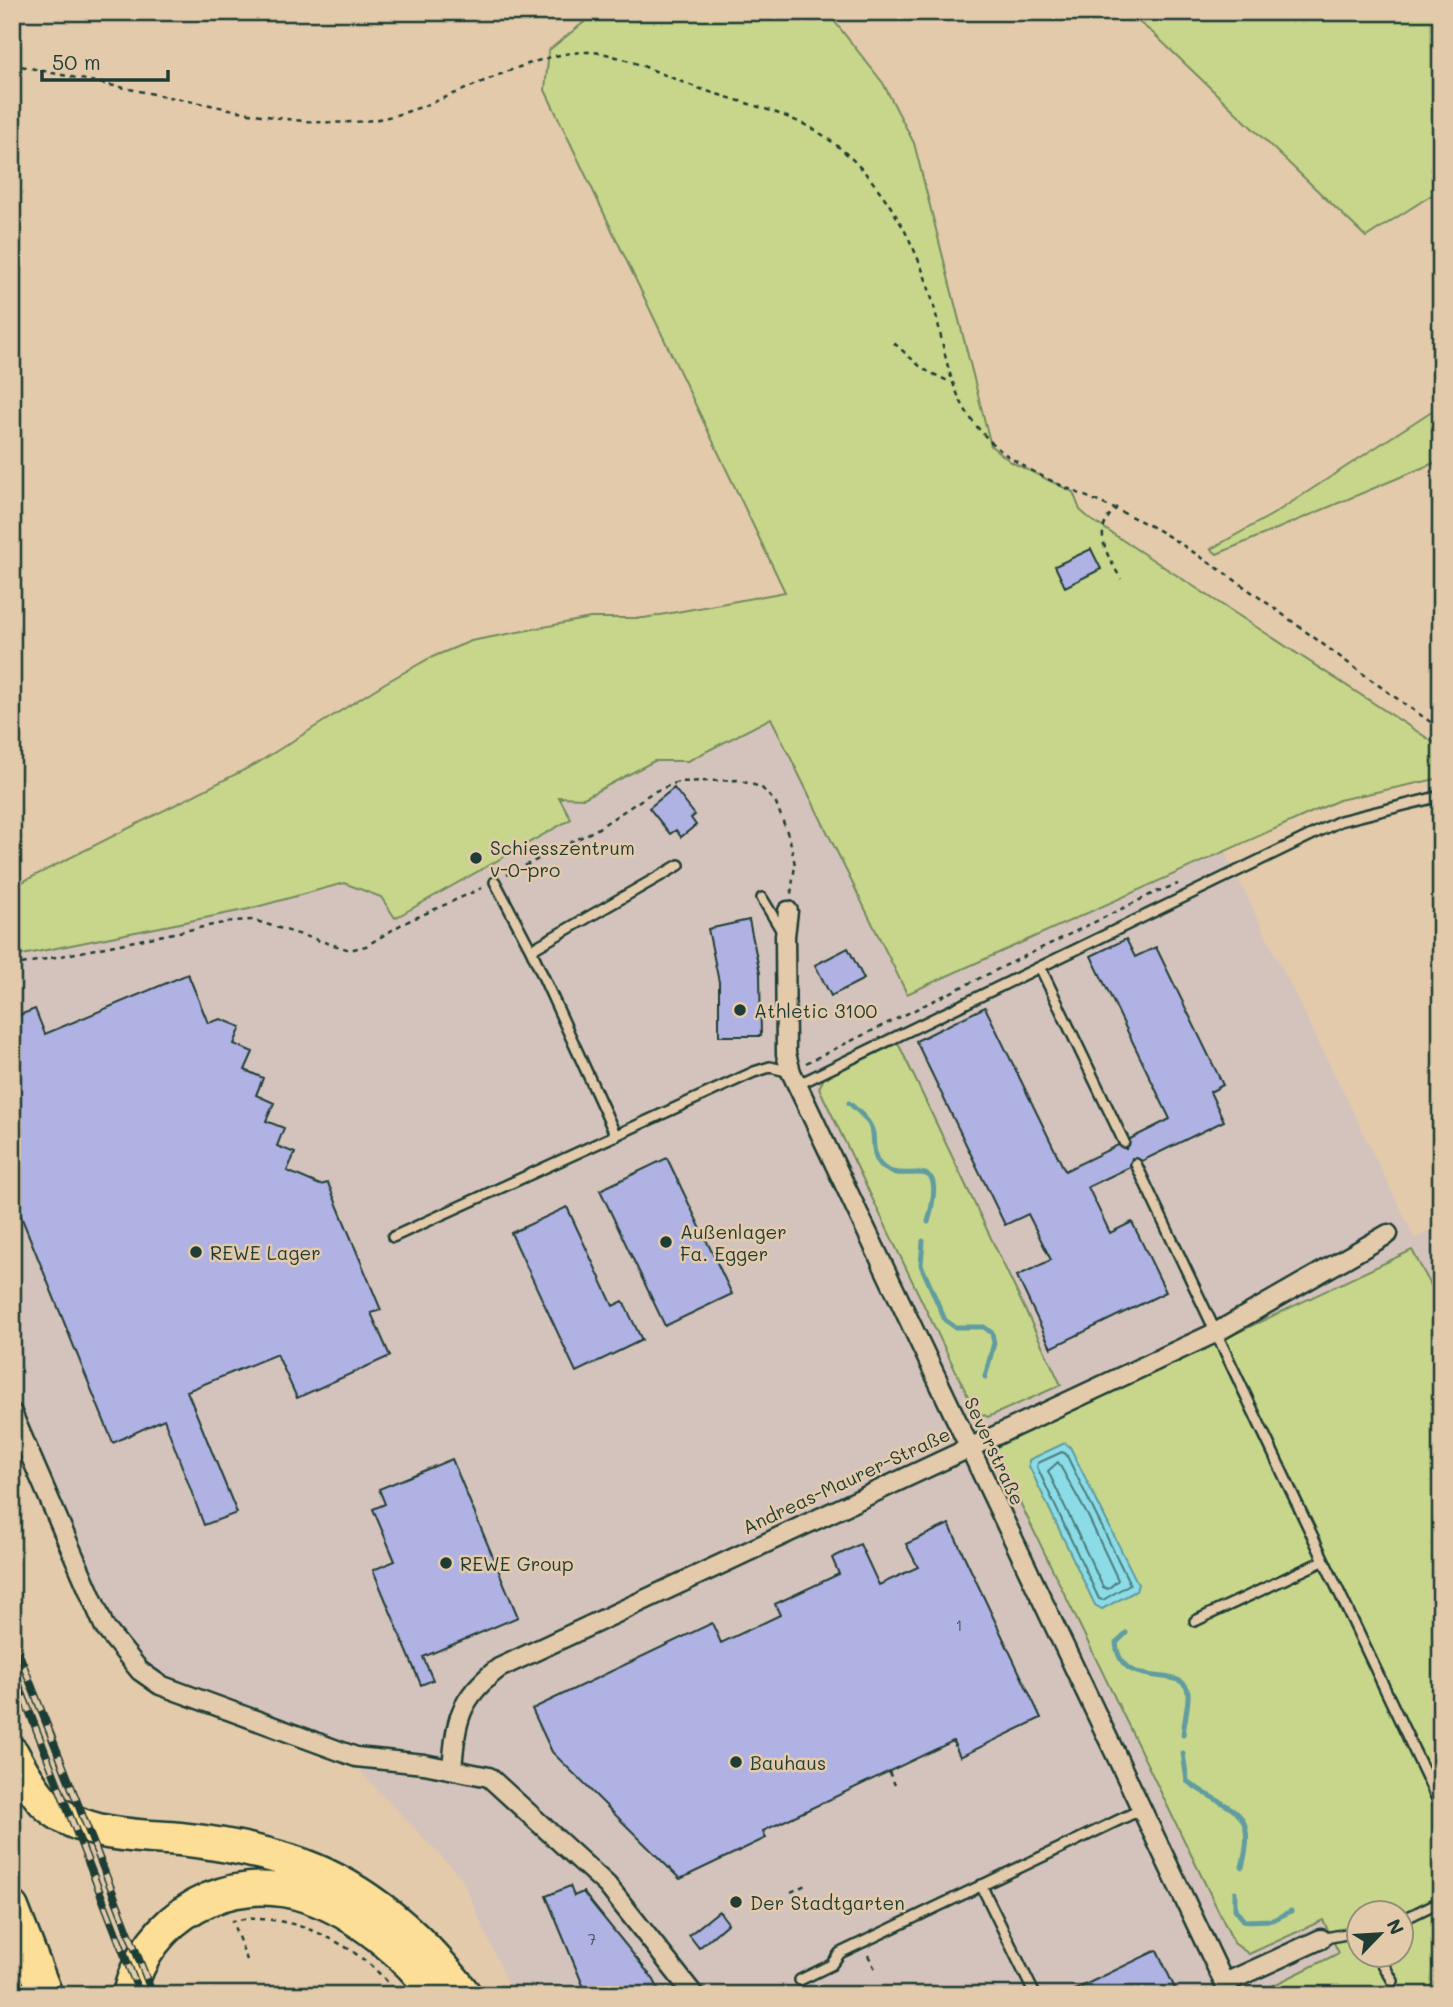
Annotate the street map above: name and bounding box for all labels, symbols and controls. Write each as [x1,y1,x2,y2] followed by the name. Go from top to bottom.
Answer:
[42,38,168,82] scale bar
[52,48,101,75] text: 50 m
[490,835,635,882] place label: Schiesszentrum v-0-pro
[468,850,484,866] marker: Schiesszentrum v-0-pro
[754,998,878,1023] place label: Athletic 3100
[732,1002,748,1018] marker: Athletic 3100
[680,1219,787,1266] place label: Außenlager Fa. Egger
[658,1234,674,1250] marker: Außenlager Fa. Egger
[210,1240,321,1265] place label: REWE Lager
[188,1244,204,1260] marker: REWE Lager
[959,1393,1031,1509] street label: Severstraße
[738,1421,954,1539] street label: Andreas-Maurer-Straße
[460,1551,574,1576] place label: REWE Group
[438,1555,454,1571] marker: REWE Group
[955,1614,963,1635] house number: 1
[750,1750,826,1775] place label: Bauhaus
[728,1754,744,1770] marker: Bauhaus
[750,1890,905,1915] place label: Der Stadtgarten
[728,1894,744,1910] marker: Der Stadtgarten
[1344,1898,1414,1968] north arrow
[1381,1915,1410,1938] text: N
[588,1928,597,1949] house number: 7

